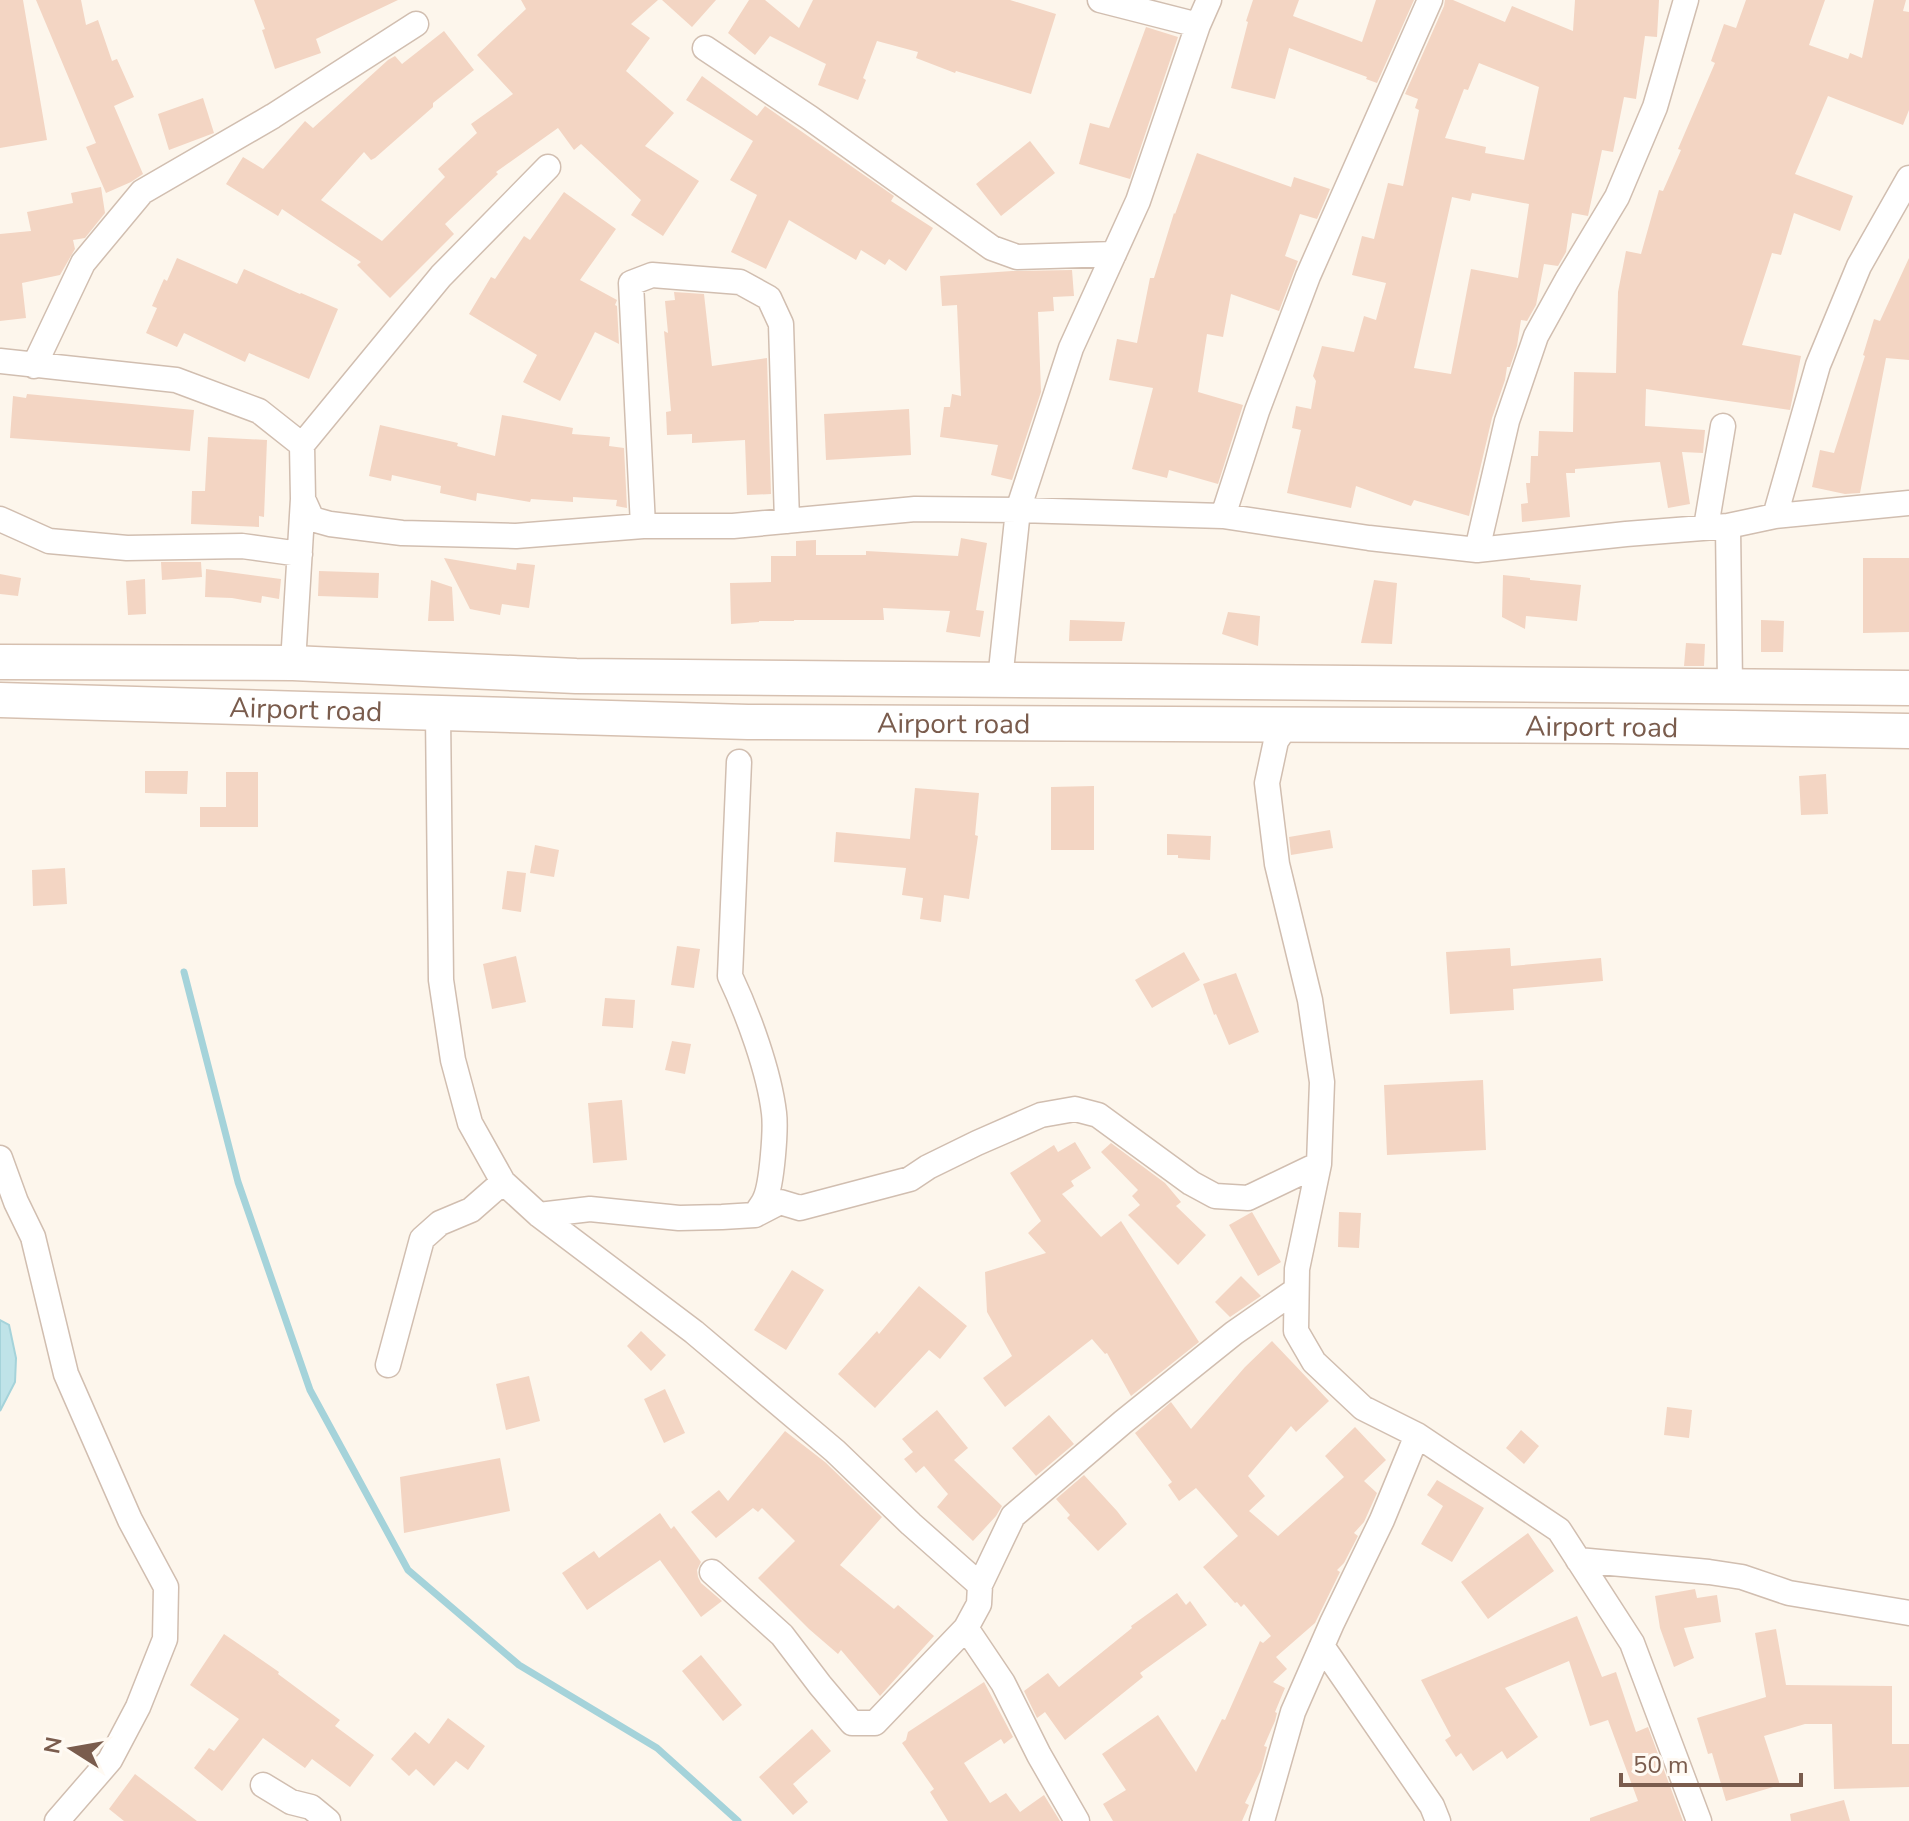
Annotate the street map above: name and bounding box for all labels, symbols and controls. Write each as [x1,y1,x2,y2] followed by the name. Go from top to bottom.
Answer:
[229,689,383,731] street label: Airport road
[877,705,1030,743] street label: Airport road
[1525,708,1679,747] street label: Airport road
[32,1709,112,1789] north arrow
[37,1734,70,1756] text: N
[1621,1737,1801,1787] scale bar
[1633,1749,1689,1781] text: 50 m

